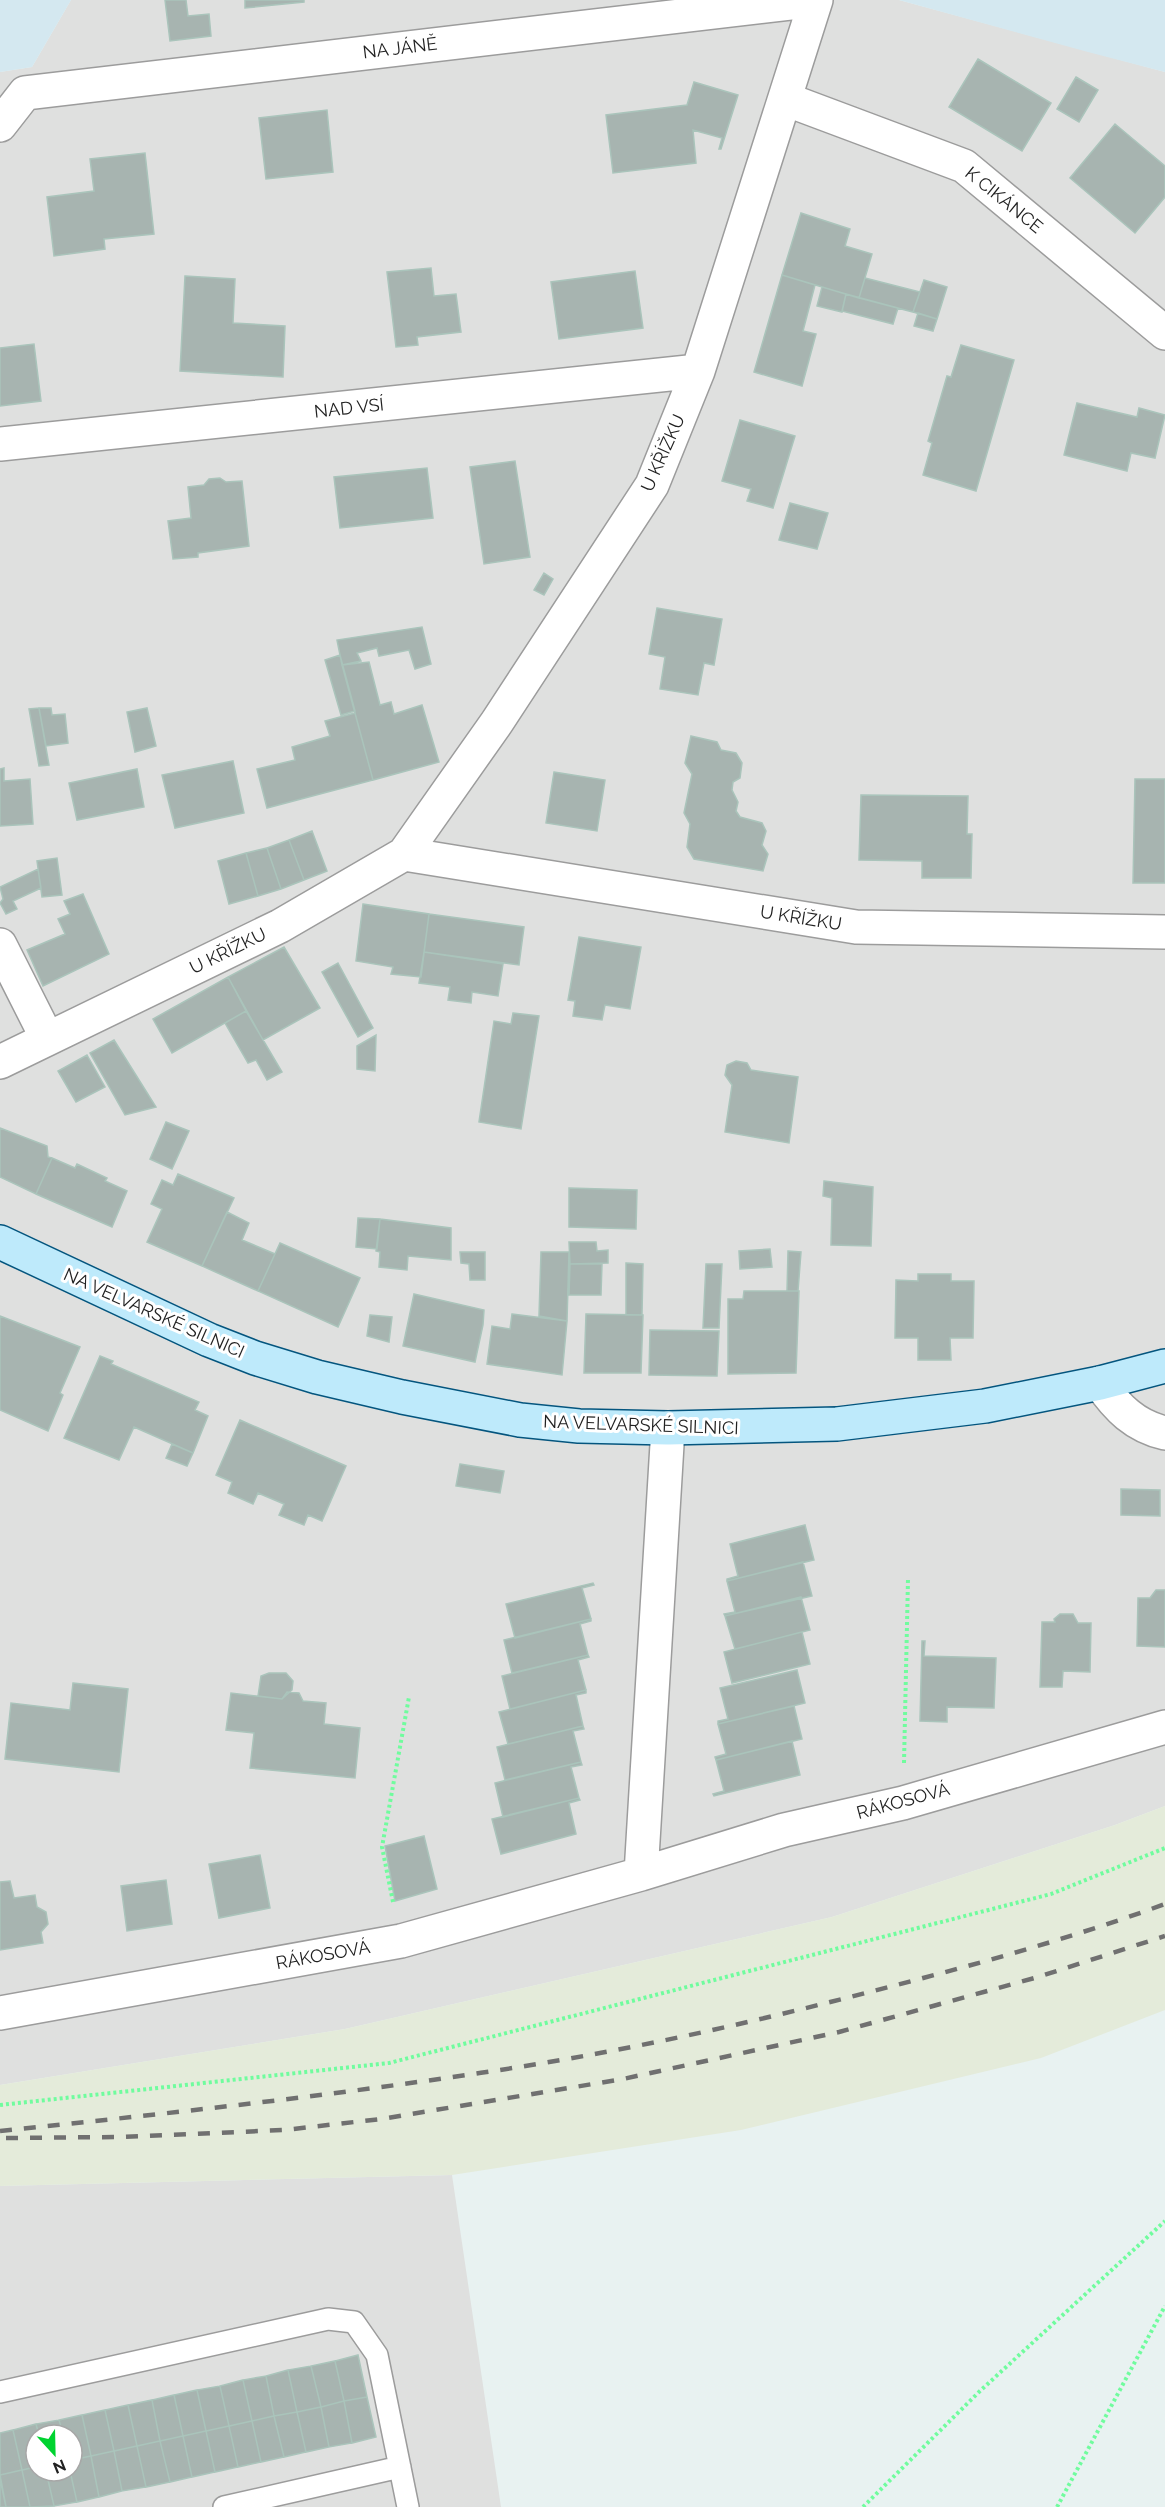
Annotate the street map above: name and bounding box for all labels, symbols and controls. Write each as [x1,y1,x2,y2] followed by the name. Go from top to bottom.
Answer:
[361,32,438,62] street label: NA JÁNĚ
[961,161,1048,237] street label: K CIKÁNCE
[313,392,385,422] street label: NAD VSÍ
[635,410,689,495] street label: U KŘÍŽKU
[759,900,844,934] street label: U KŘÍŽKU
[186,922,269,978] street label: U KŘÍŽKU
[61,1262,248,1362] street label: NA VELVARSKÉ SILNICI
[543,1410,739,1438] street label: NA VELVARSKÉ SILNICI
[854,1777,952,1823] street label: RÁKOSOVÁ
[274,1935,372,1973] street label: RÁKOSOVÁ
[24,2423,84,2483] north arrow
[50,2455,69,2478] text: N

